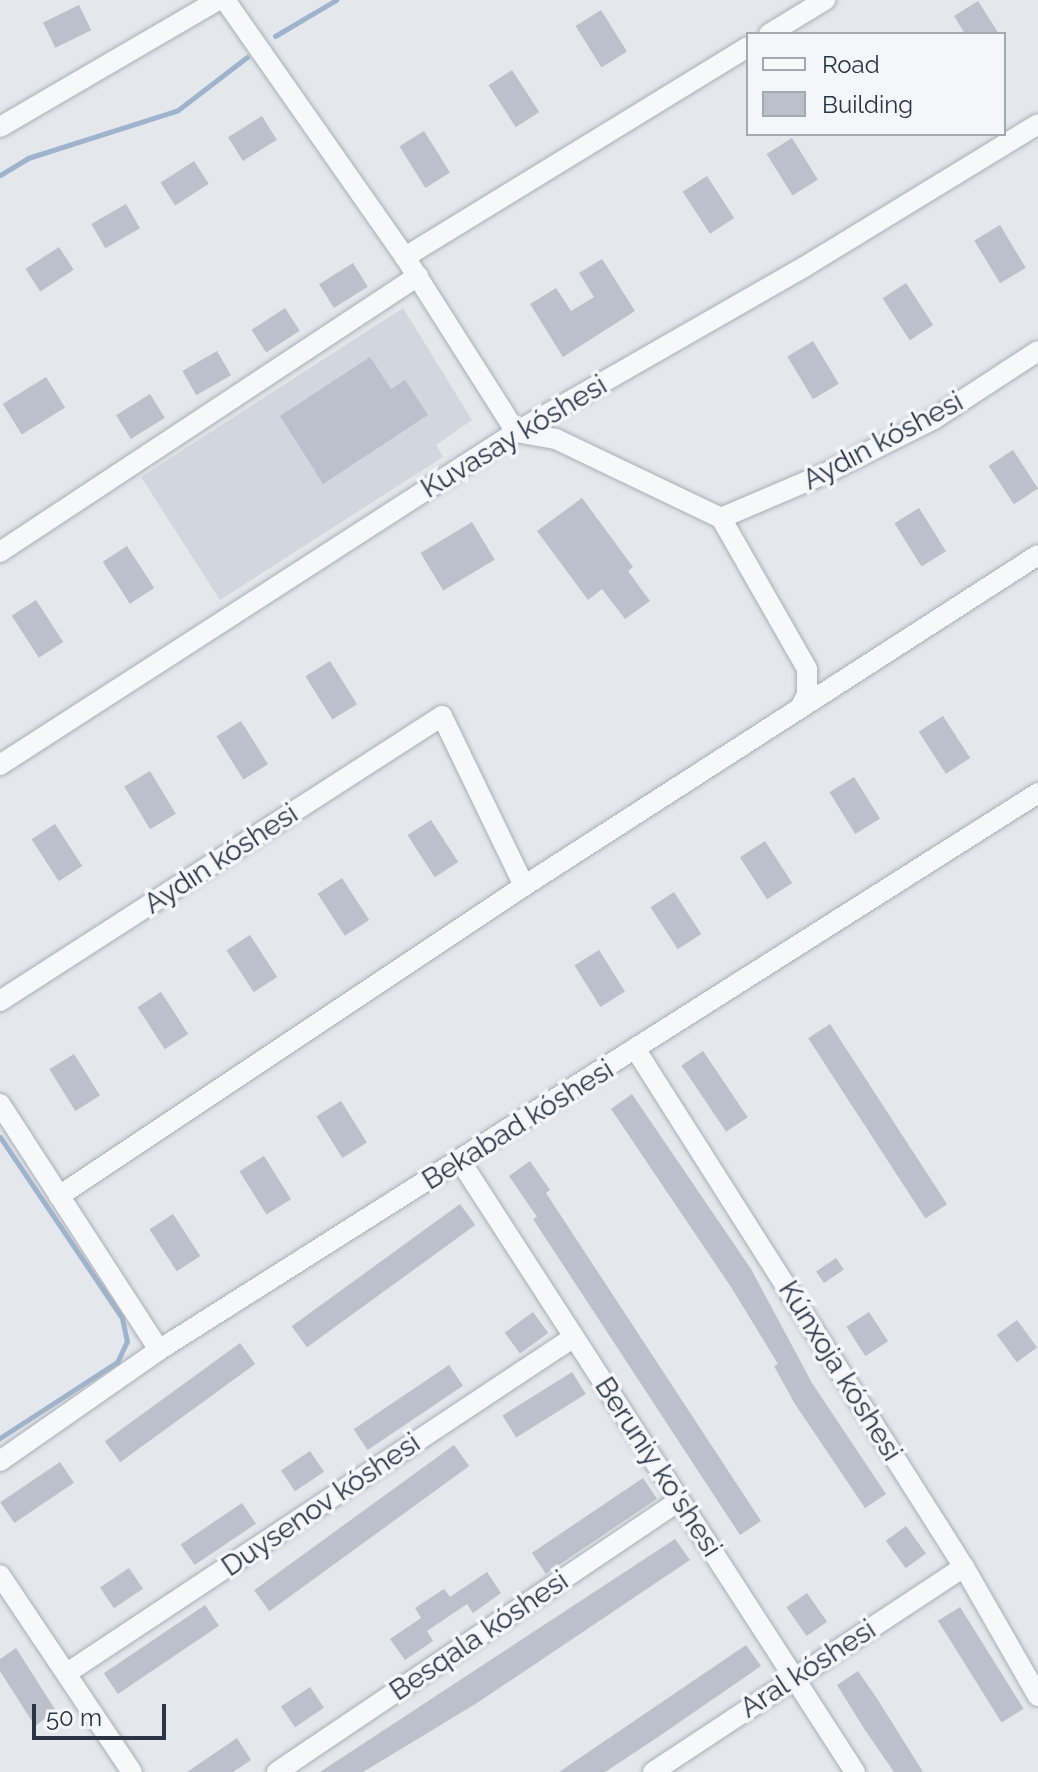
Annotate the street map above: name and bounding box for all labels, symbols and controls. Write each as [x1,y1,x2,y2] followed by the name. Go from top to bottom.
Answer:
[746,32,1006,136] legend
[822,50,880,79] text: Road
[822,90,913,119] text: Building
[415,368,613,506] street label: Kuvasay kóshesi
[797,385,969,497] street label: Aydın kóshesi
[138,797,304,921] street label: Aydın kóshesi
[416,1053,620,1197] street label: Bekabad kóshesi
[771,1275,909,1467] street label: Kúnxoja kóshesi
[587,1371,729,1563] street label: Beruniy ko'shesi
[215,1426,427,1584] street label: Duysenov kóshesi
[383,1564,575,1708] street label: Besqala kóshesi
[734,1613,882,1725] street label: Aral kóshesi
[36,1688,170,1738] scale bar
[46,1703,102,1732] text: 50 m

